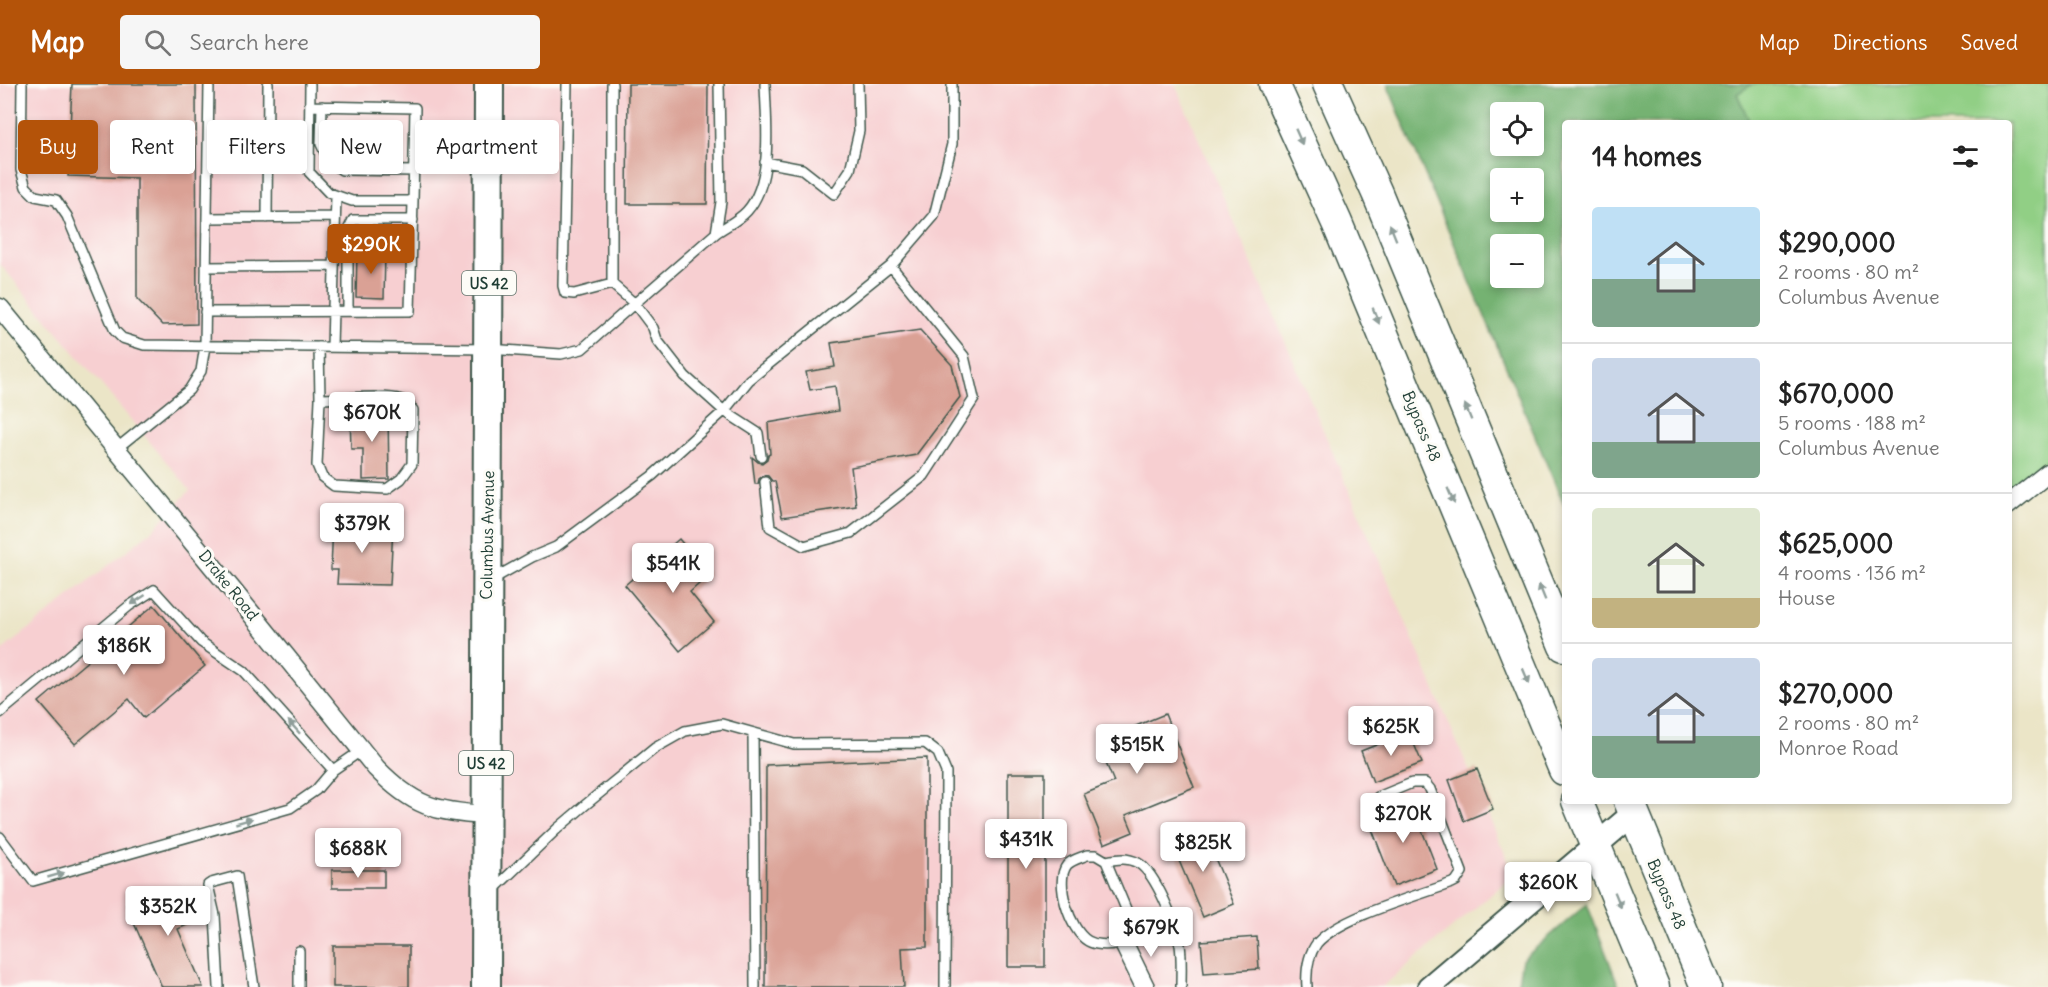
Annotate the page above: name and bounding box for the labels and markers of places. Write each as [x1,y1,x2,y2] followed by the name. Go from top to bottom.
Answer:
[329,224,413,275] pin: $290K
[330,392,414,443] pin: $670K
[320,503,404,554] pin: $379K
[631,543,715,594] pin: $541K
[82,625,166,676] pin: $186K
[1349,706,1433,757] pin: $625K
[1095,724,1179,775] pin: $515K
[1361,793,1445,844] pin: $270K
[984,819,1068,870] pin: $431K
[1161,822,1245,873] pin: $825K
[316,828,400,879] pin: $688K
[1506,862,1590,913] pin: $260K
[126,886,210,937] pin: $352K
[1109,907,1193,958] pin: $679K

